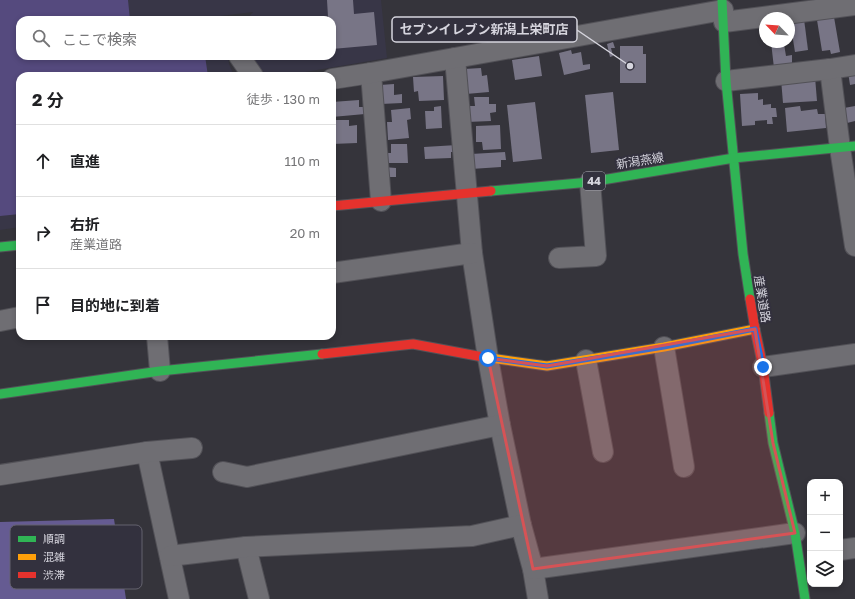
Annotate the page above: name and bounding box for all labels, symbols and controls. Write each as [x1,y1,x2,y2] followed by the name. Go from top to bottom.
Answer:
[759,12,795,48] north arrow
[16,16,336,60] search box
[392,17,577,42] callout: セブンイレブン新潟上栄町店
[399,21,569,37] text: セブンイレブン新潟上栄町店
[30,27,52,49] icon: search
[62,30,137,48] text: ここで検索
[32,89,64,110] text: 2 分
[247,91,320,107] text: 徒歩 · 130 m
[615,149,665,172] street label: 新潟燕線
[32,150,54,172] icon: ahead
[70,152,100,170] text: 直進
[285,153,320,169] text: 110 m
[583,172,605,190] road number: 44
[70,215,100,233] text: 右折
[32,222,54,244] icon: right
[290,225,320,241] text: 20 m
[70,236,122,252] text: 産業道路
[751,274,774,324] street label: 産業道路
[32,294,54,316] icon: arrive
[70,296,160,314] text: 目的地に到着
[479,349,497,367] route start
[754,358,772,376] route end
[807,479,843,587] map controls
[807,479,843,515] button: +
[807,515,843,551] button: −
[10,525,142,589] legend
[43,532,65,545] text: 順調
[43,550,65,563] text: 混雑
[807,551,843,587] button: layers
[43,568,65,581] text: 渋滞

